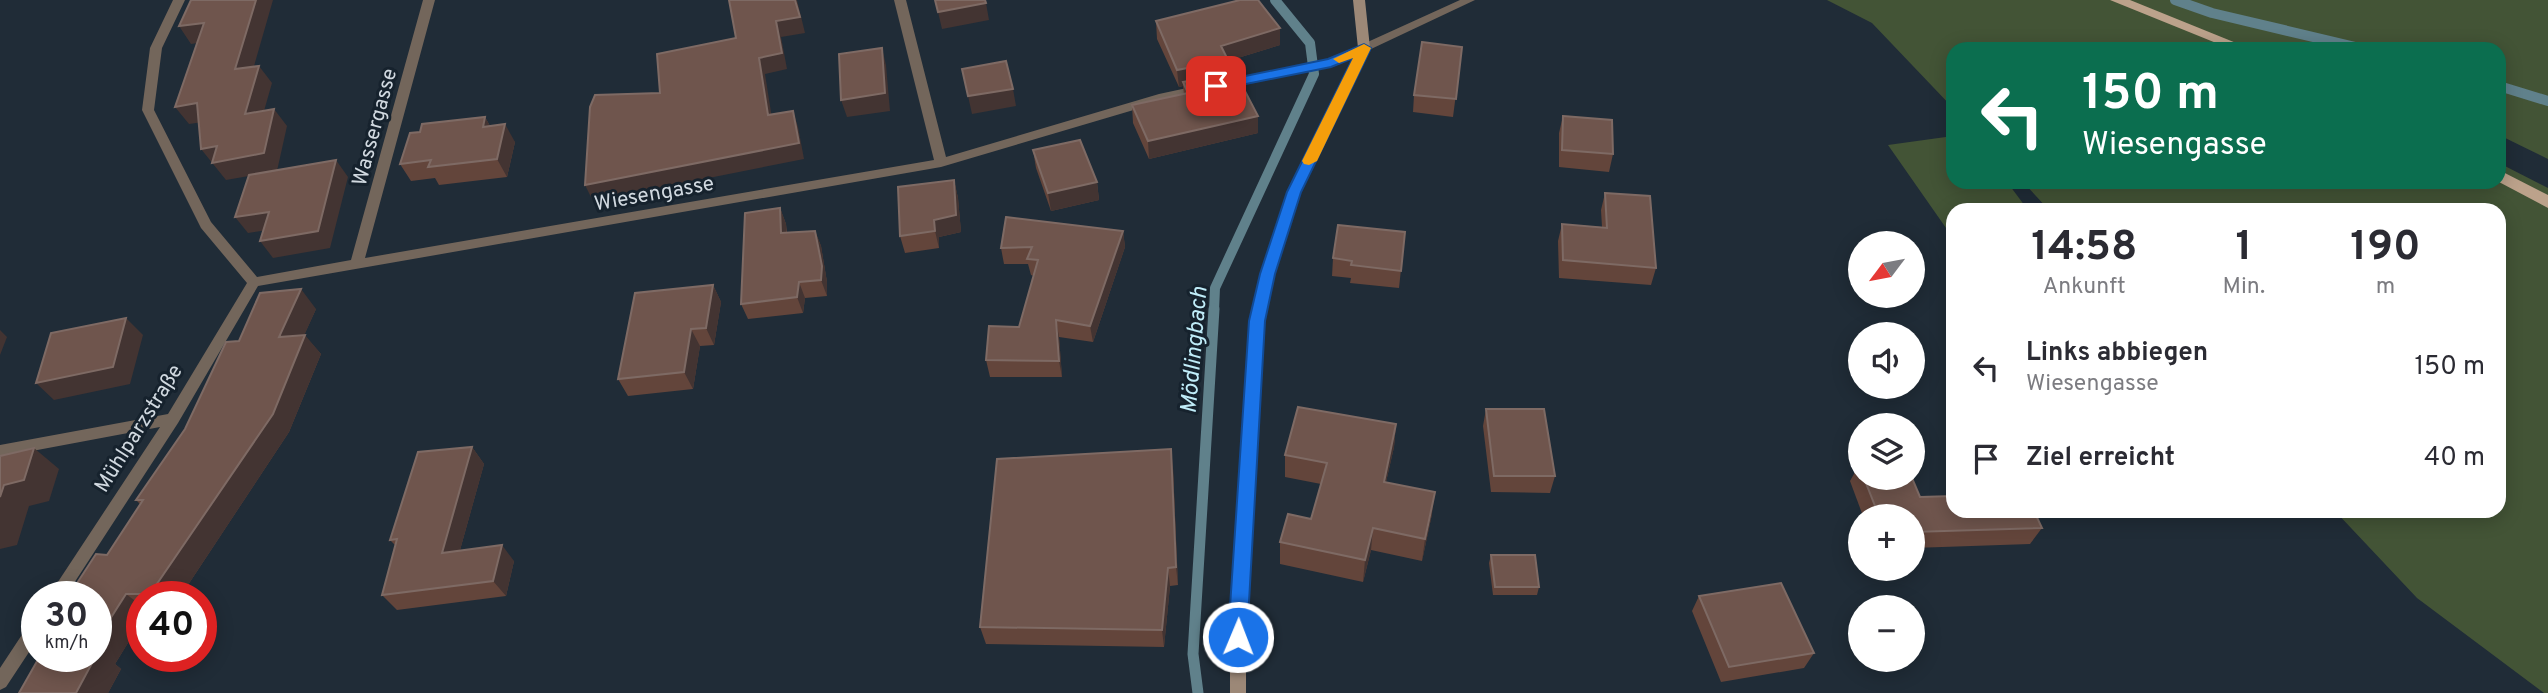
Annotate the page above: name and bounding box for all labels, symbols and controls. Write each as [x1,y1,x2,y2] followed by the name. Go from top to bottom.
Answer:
[1186,56,1246,116] pin
[2082,65,2219,127] text: 150 m
[347,66,404,189] street label: Wassergasse
[1197,67,1235,105] icon: arrive
[1967,70,2058,161] icon: left
[2082,126,2267,166] text: Wiesengasse
[592,171,716,218] street label: Wiesengasse
[2031,222,2137,275] text: 14:58
[2235,222,2252,275] text: 1
[2350,222,2421,275] text: 190
[1848,231,1925,308] north arrow
[1848,231,1925,672] map controls
[2043,273,2126,302] text: Ankunft
[2223,273,2265,302] text: Min.
[2376,273,2395,302] text: m
[1175,285,1216,415] water label: Mödlingbach
[1848,322,1925,399] button: sound
[2026,337,2208,370] text: Links abbiegen
[1967,349,2005,387] icon: left
[2414,351,2485,384] text: 150 m
[89,360,189,498] street label: Mühlparzstraße
[2026,370,2159,399] text: Wiesengasse
[1848,413,1925,490] button: layers
[1967,440,2005,478] icon: arrive
[2026,442,2175,475] text: Ziel erreicht
[2424,442,2485,475] text: 40 m
[1848,504,1925,581] button: +
[126,581,217,672] speed limit sign: 40
[45,595,88,639] text: 30
[1848,595,1925,672] button: −
[1201,600,1275,674] position arrow
[45,632,88,655] text: km/h

